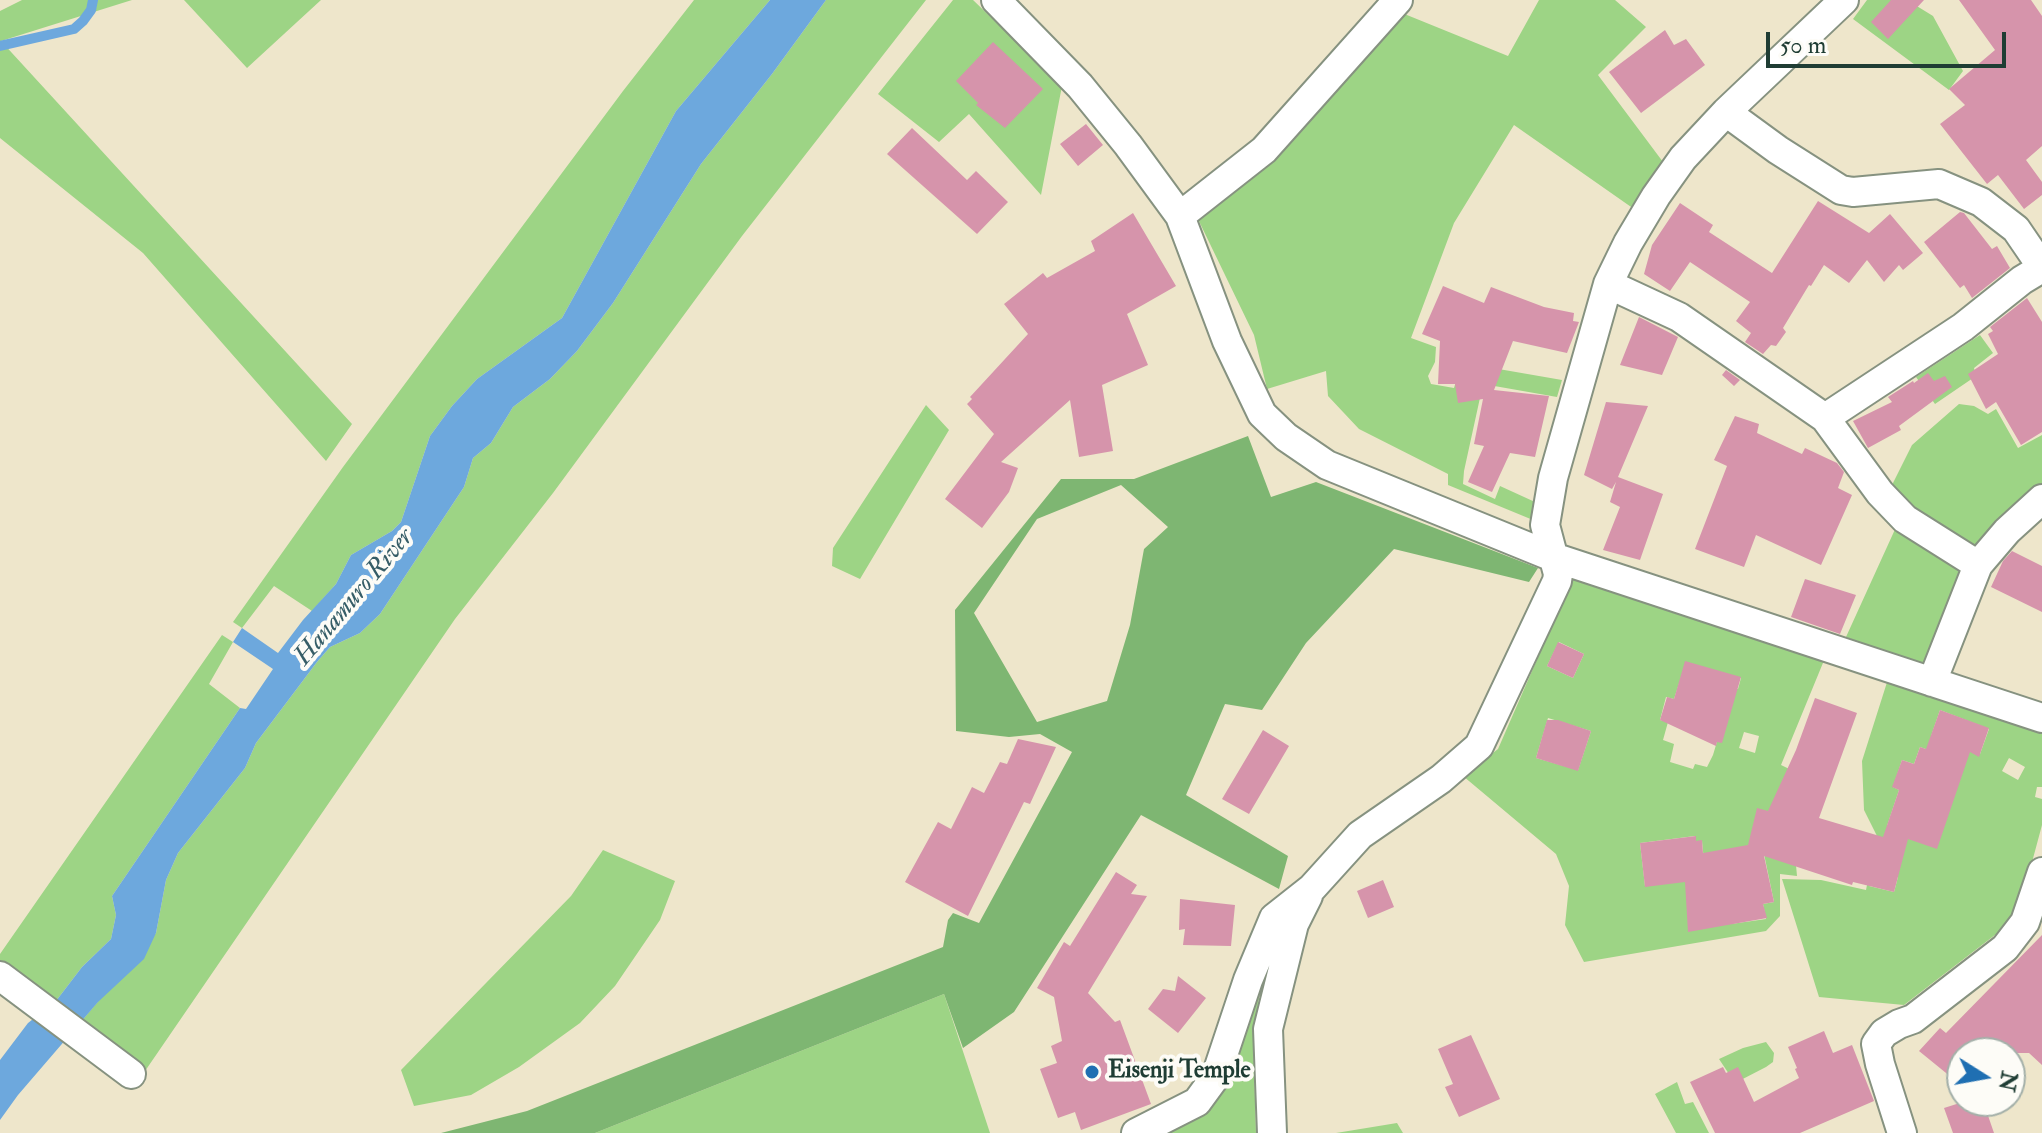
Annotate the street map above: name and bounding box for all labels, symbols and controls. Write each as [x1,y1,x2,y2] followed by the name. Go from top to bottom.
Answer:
[1770,16,2010,66] scale bar
[1780,30,1826,61] text: 50 m
[289,523,421,673] water label: Hanamuro River
[1946,1037,2026,1117] north arrow
[1108,1058,1251,1086] place label: Eisenji Temple
[1083,1063,1101,1081] marker: Eisenji Temple
[1992,1069,2023,1094] text: N

